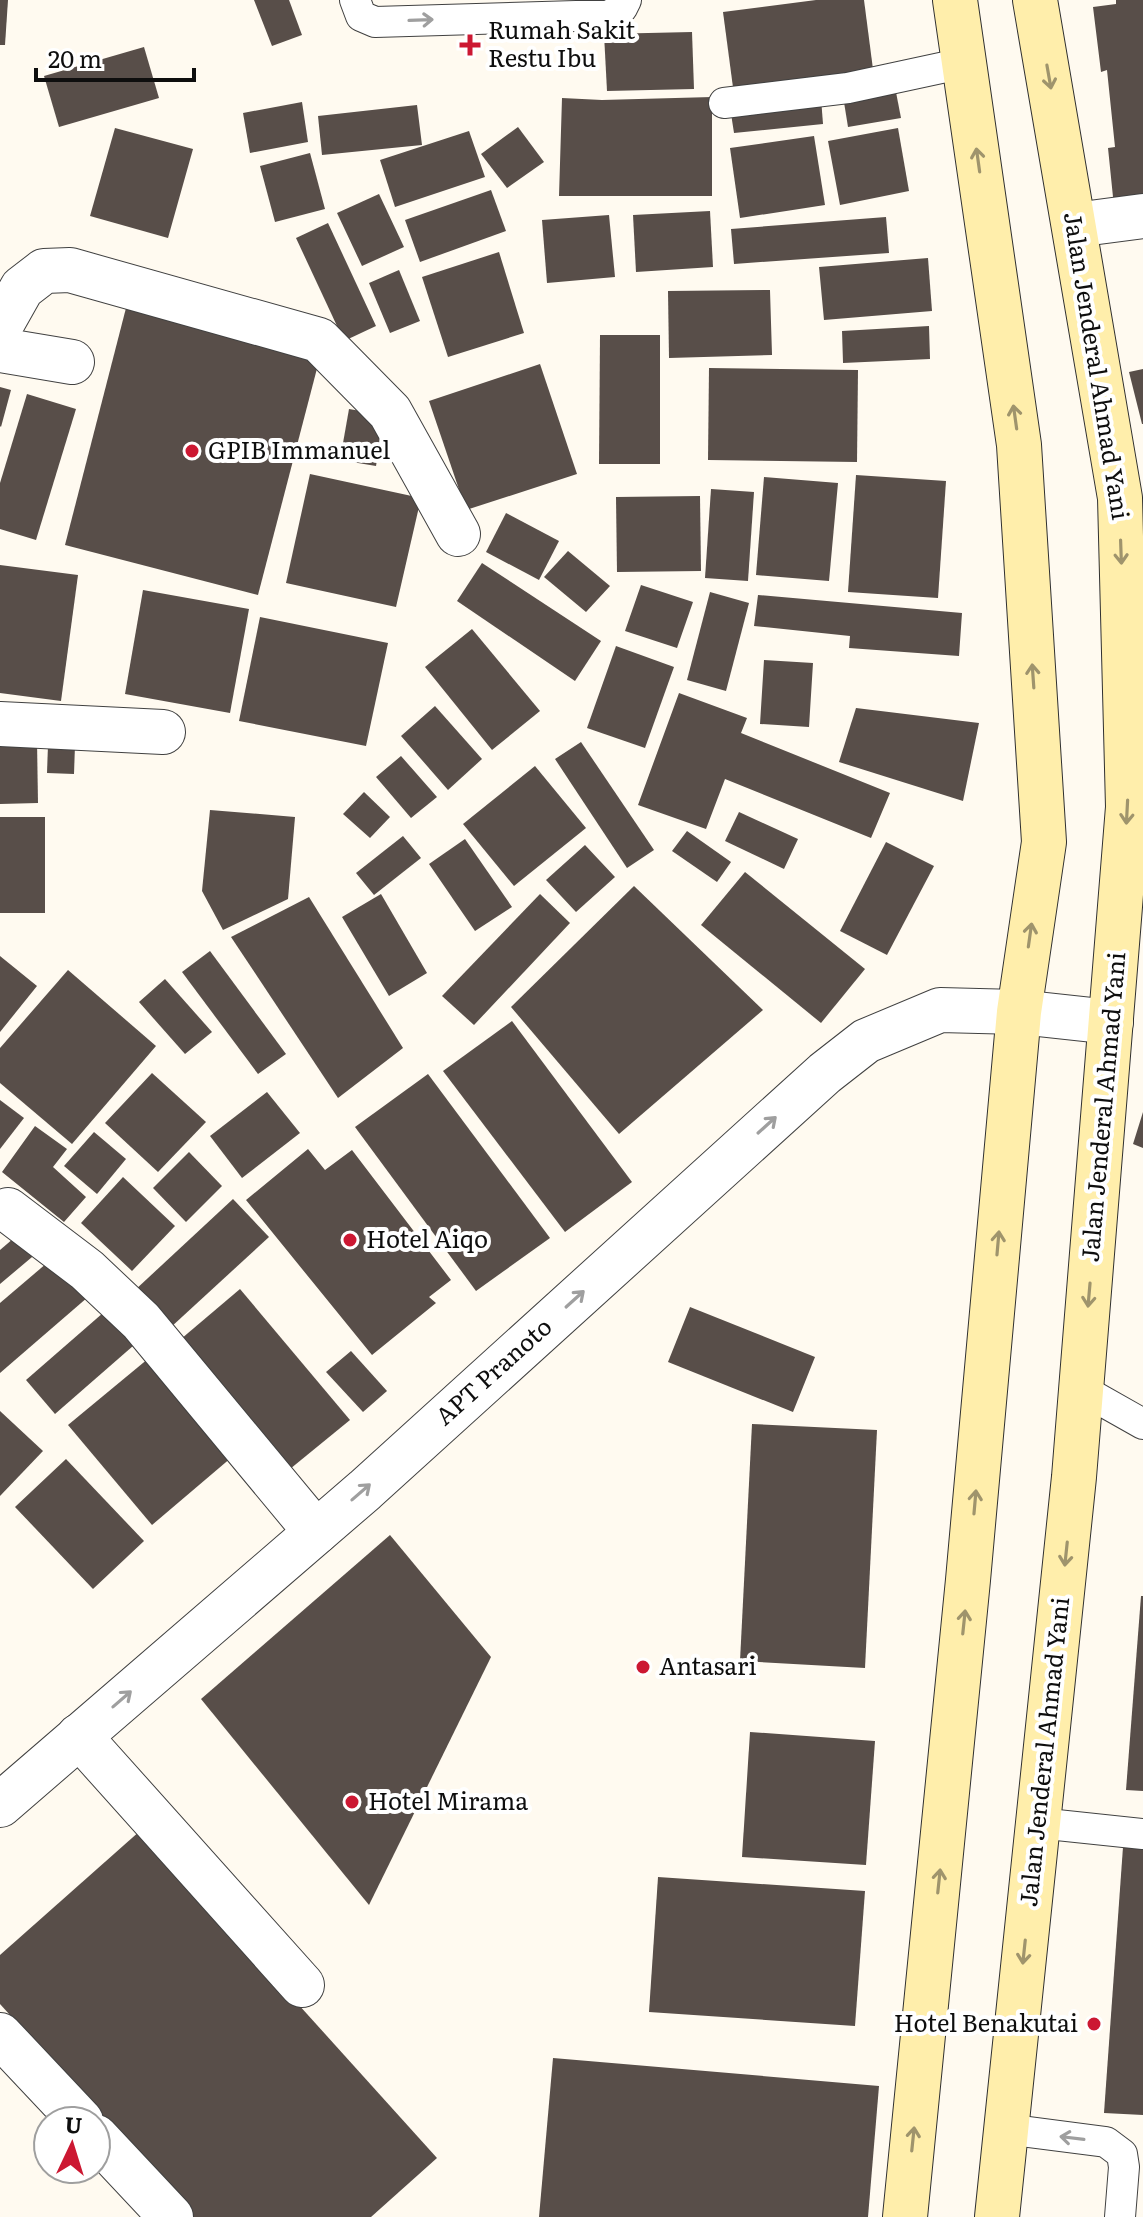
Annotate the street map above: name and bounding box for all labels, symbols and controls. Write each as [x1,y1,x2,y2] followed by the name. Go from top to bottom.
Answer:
[488,11,635,74] place label: Rumah Sakit Restu Ibu
[407,13,434,28] one-way arrow
[36,32,194,82] scale bar
[459,34,481,56] marker: Rumah Sakit Restu Ibu
[48,40,102,75] text: 20 m
[1042,64,1057,89] one-way arrow
[970,147,985,173] one-way arrow
[1057,209,1140,522] street label: Jalan Jenderal Ahmad Yani
[1007,405,1022,430] one-way arrow
[208,431,390,466] place label: GPIB Immanuel
[183,442,201,460] marker: GPIB Immanuel
[1114,538,1129,565] one-way arrow
[1025,663,1040,690] one-way arrow
[1120,798,1135,825] one-way arrow
[1023,923,1038,948] one-way arrow
[1071,950,1133,1263] street label: Jalan Jenderal Ahmad Yani
[757,1116,777,1134] one-way arrow
[366,1220,488,1255] place label: Hotel Aiqo
[991,1230,1006,1257] one-way arrow
[341,1231,359,1249] marker: Hotel Aiqo
[1081,1281,1096,1308] one-way arrow
[564,1291,584,1309] one-way arrow
[426,1308,558,1432] street label: APT Pranoto
[351,1484,371,1502] one-way arrow
[968,1489,983,1516] one-way arrow
[1058,1540,1073,1567] one-way arrow
[1009,1595,1076,1908] street label: Jalan Jenderal Ahmad Yani
[957,1609,972,1636] one-way arrow
[659,1647,756,1682] place label: Antasari
[634,1658,652,1676] marker: Antasari
[112,1690,132,1708] one-way arrow
[368,1782,528,1817] place label: Hotel Mirama
[343,1793,361,1811] marker: Hotel Mirama
[931,1868,946,1895] one-way arrow
[1017,1938,1032,1965] one-way arrow
[894,2004,1078,2039] place label: Hotel Benakutai
[1085,2015,1103,2033] marker: Hotel Benakutai
[32,2105,112,2185] north arrow
[64,2106,83,2141] text: U
[905,2126,920,2153] one-way arrow
[1060,2130,1085,2145] one-way arrow

